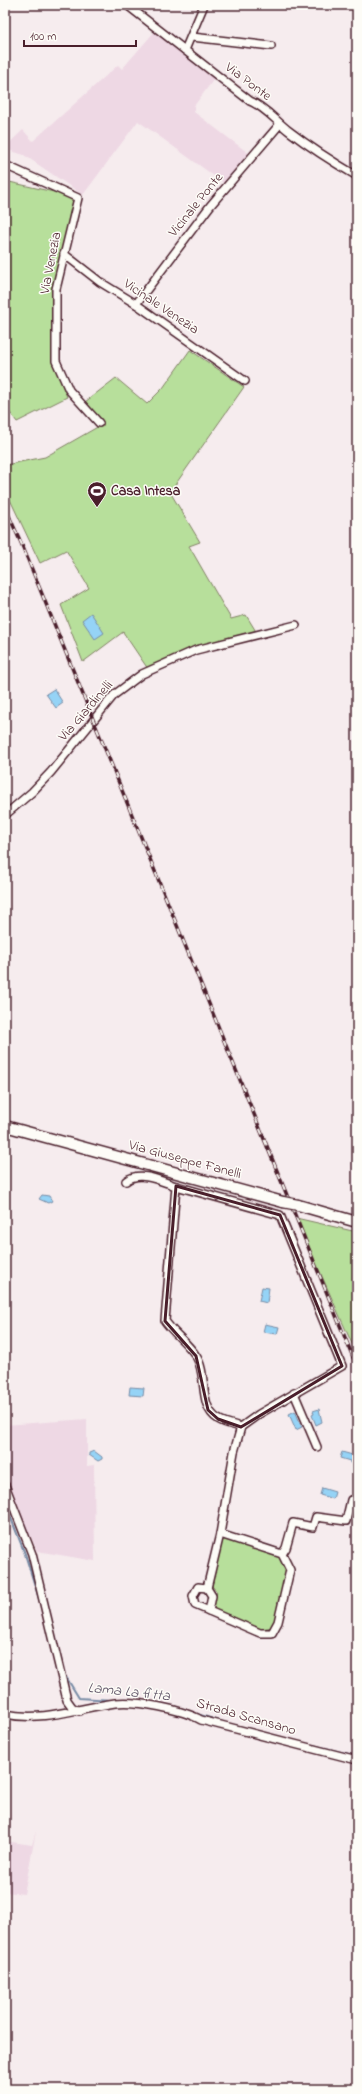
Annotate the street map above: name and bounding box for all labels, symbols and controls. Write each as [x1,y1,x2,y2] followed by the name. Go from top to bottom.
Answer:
[24,22,136,48] scale bar
[30,28,57,46] text: 100 m
[220,57,276,107] street label: Via Ponte
[163,168,229,243] street label: Vicinale Ponte
[35,230,67,297] street label: Via Venezia
[118,273,203,340] street label: Vicinale Venezia
[86,480,108,508] sports icon: Casa Intesa
[111,481,181,502] place label: Casa Intesa
[53,676,118,747] street label: Via Giardinelli
[126,1135,244,1185] street label: Via Giuseppe Fanelli
[87,1677,172,1707] water label: Lama La fitta
[194,1693,298,1741] street label: Strada Scansano

